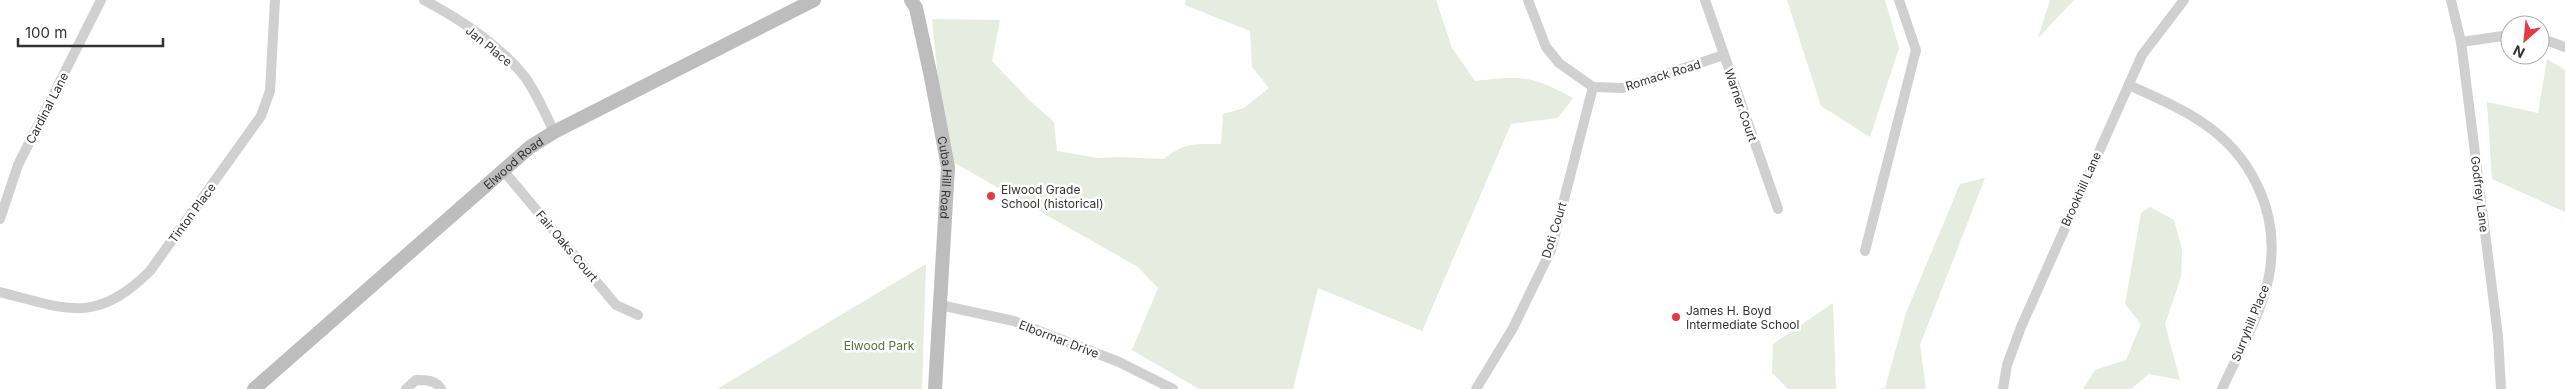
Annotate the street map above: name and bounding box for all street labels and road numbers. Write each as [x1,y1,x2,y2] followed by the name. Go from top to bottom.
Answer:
[463,23,515,69] street label: Jan Place
[1624,56,1702,94] street label: Romack Road
[1721,66,1761,144] street label: Warner Court
[23,70,71,146] street label: Cardinal Lane
[480,133,546,192] street label: Elwood Road
[935,135,956,219] street label: Cuba Hill Road
[2058,149,2104,229] street label: Brookhill Lane
[2468,155,2492,233] street label: Godfrey Lane
[165,180,219,246] street label: Tinton Place
[1538,200,1570,260] street label: Doti Court
[533,207,601,285] street label: Fair Oaks Court
[2228,282,2272,364] street label: Surryhill Place
[1017,317,1101,361] street label: Elbormar Drive

